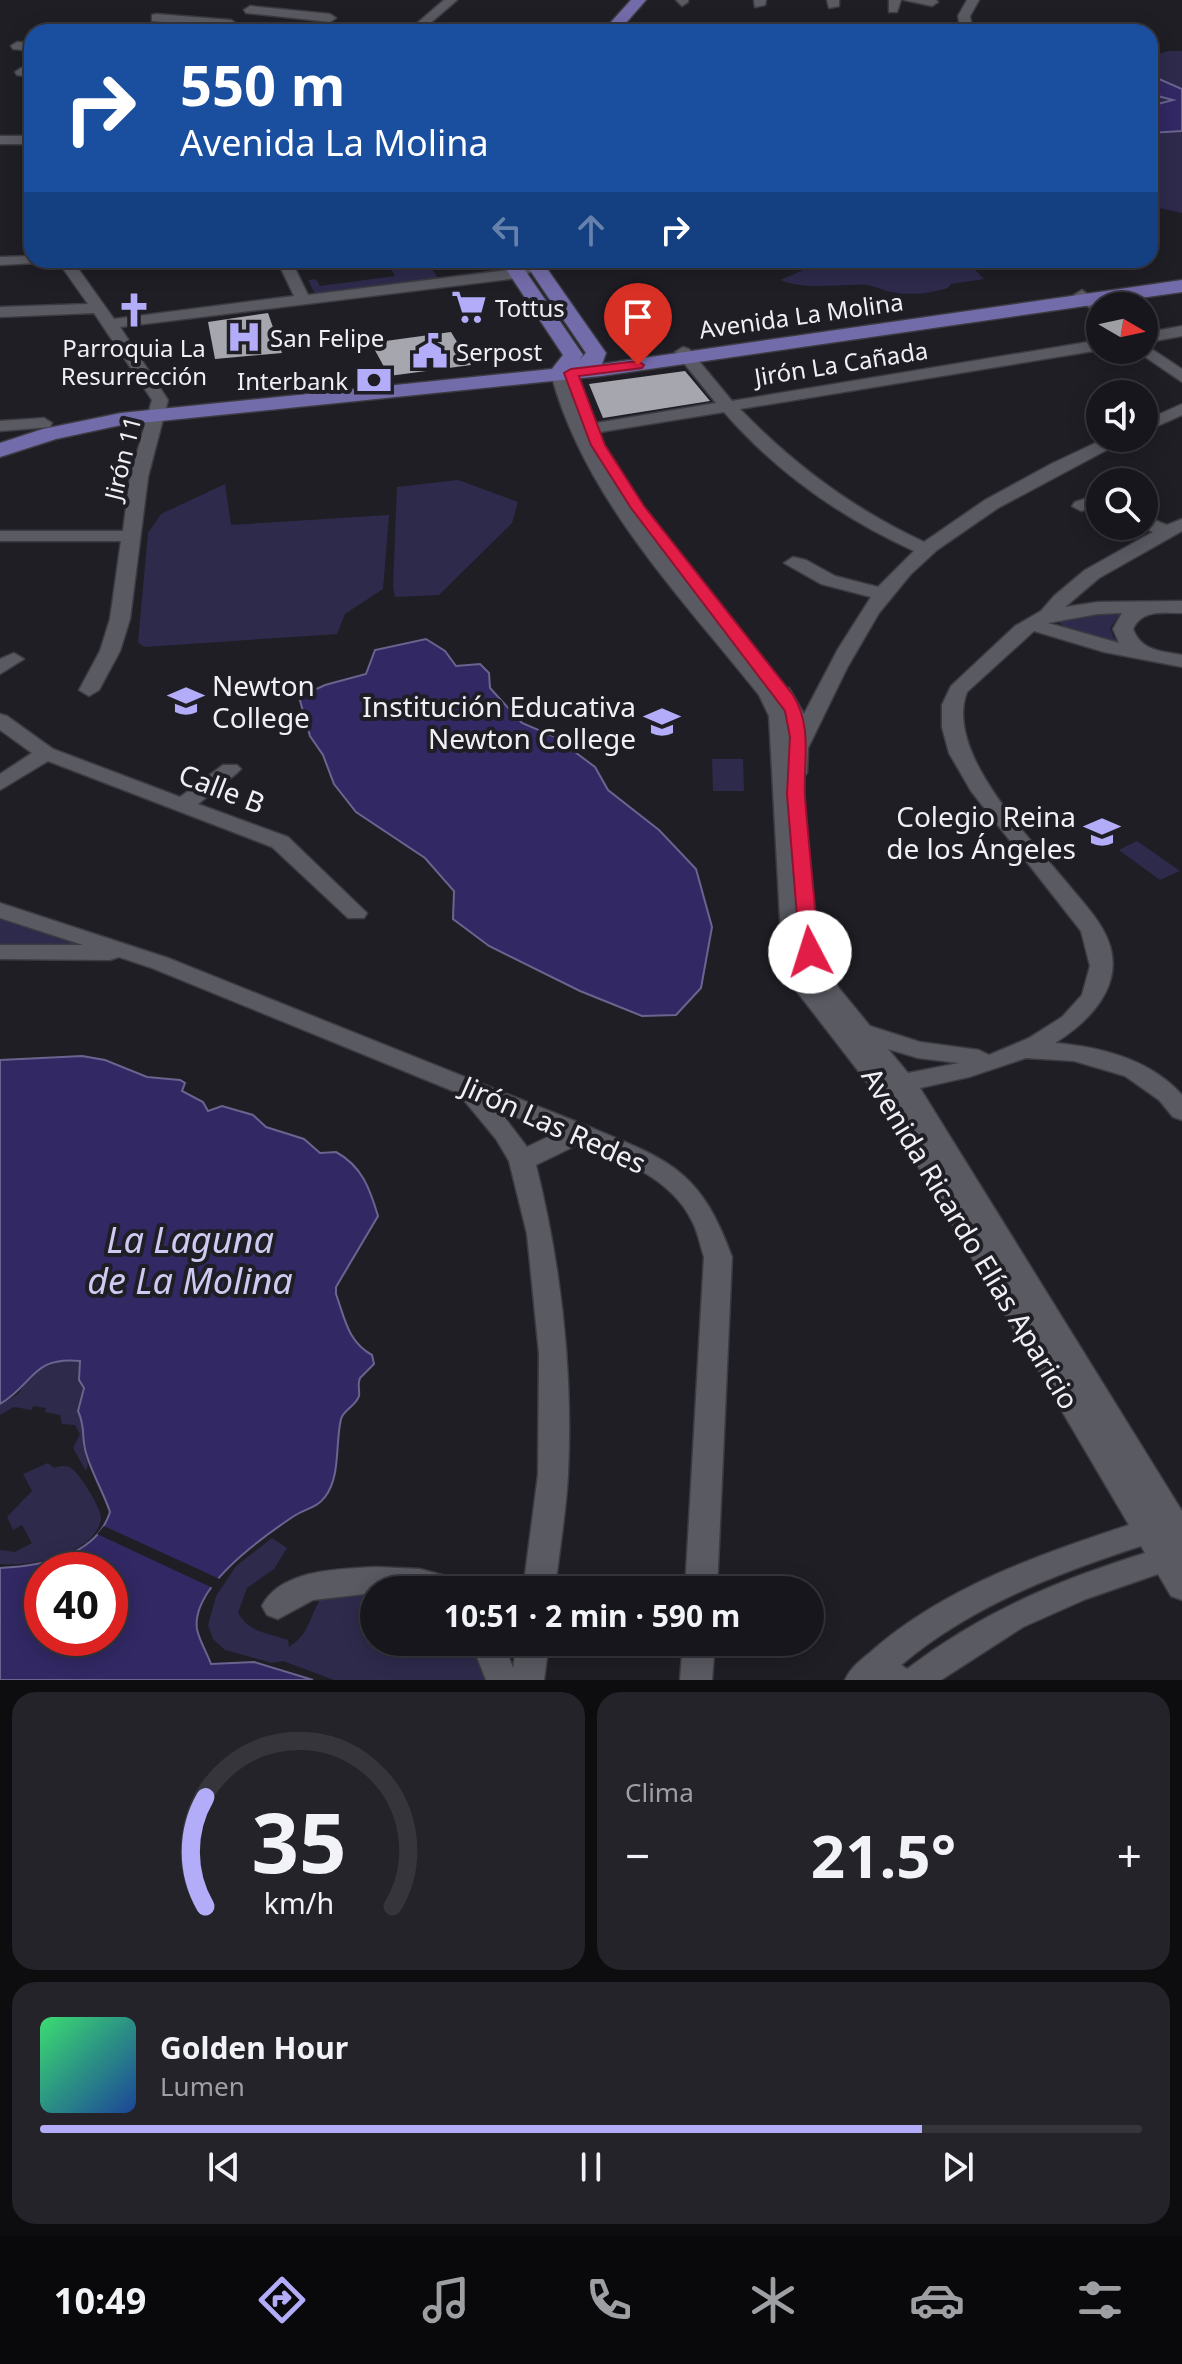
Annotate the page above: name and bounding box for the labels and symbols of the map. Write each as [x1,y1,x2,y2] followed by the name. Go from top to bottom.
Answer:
[604,283,672,365] pin
[697,284,905,346] street label: Avenida La Molina
[450,288,488,326] supermarket icon: Tottus
[115,291,153,329] church icon: Parroquia La Resurrección
[495,291,565,324] place label: Tottus
[1086,292,1158,364] north arrow
[225,318,263,356] hospital icon: San Felipe
[270,321,384,354] place label: San Felipe
[61,331,207,392] place label: Parroquia La Resurrección
[411,332,449,370] public building icon: Serpost
[750,333,930,393] street label: Jirón La Cañada
[456,335,542,368] place label: Serpost
[355,361,393,399] bank icon: Interbank
[237,364,348,397] place label: Interbank
[95,413,148,505] street label: Jirón 11
[212,666,315,736] place label: Newton College
[167,682,205,720] school or university icon: Newton College
[362,687,636,757] place label: Institución Educativa Newton College
[643,703,681,741] school or university icon: Institución Educativa Newton College
[174,754,270,822] street label: Calle B
[886,797,1076,867] place label: Colegio Reina de los Ángeles
[1083,813,1121,851] school or university icon: Colegio Reina de los Ángeles
[768,910,852,994] position arrow
[854,1060,1088,1416] street label: Avenida Ricardo Elías Aparicio
[453,1065,652,1182] street label: Jirón Las Redes
[87,1215,293,1305] water label: La Laguna de La Molina
[24,1552,128,1656] speed limit sign: 40

